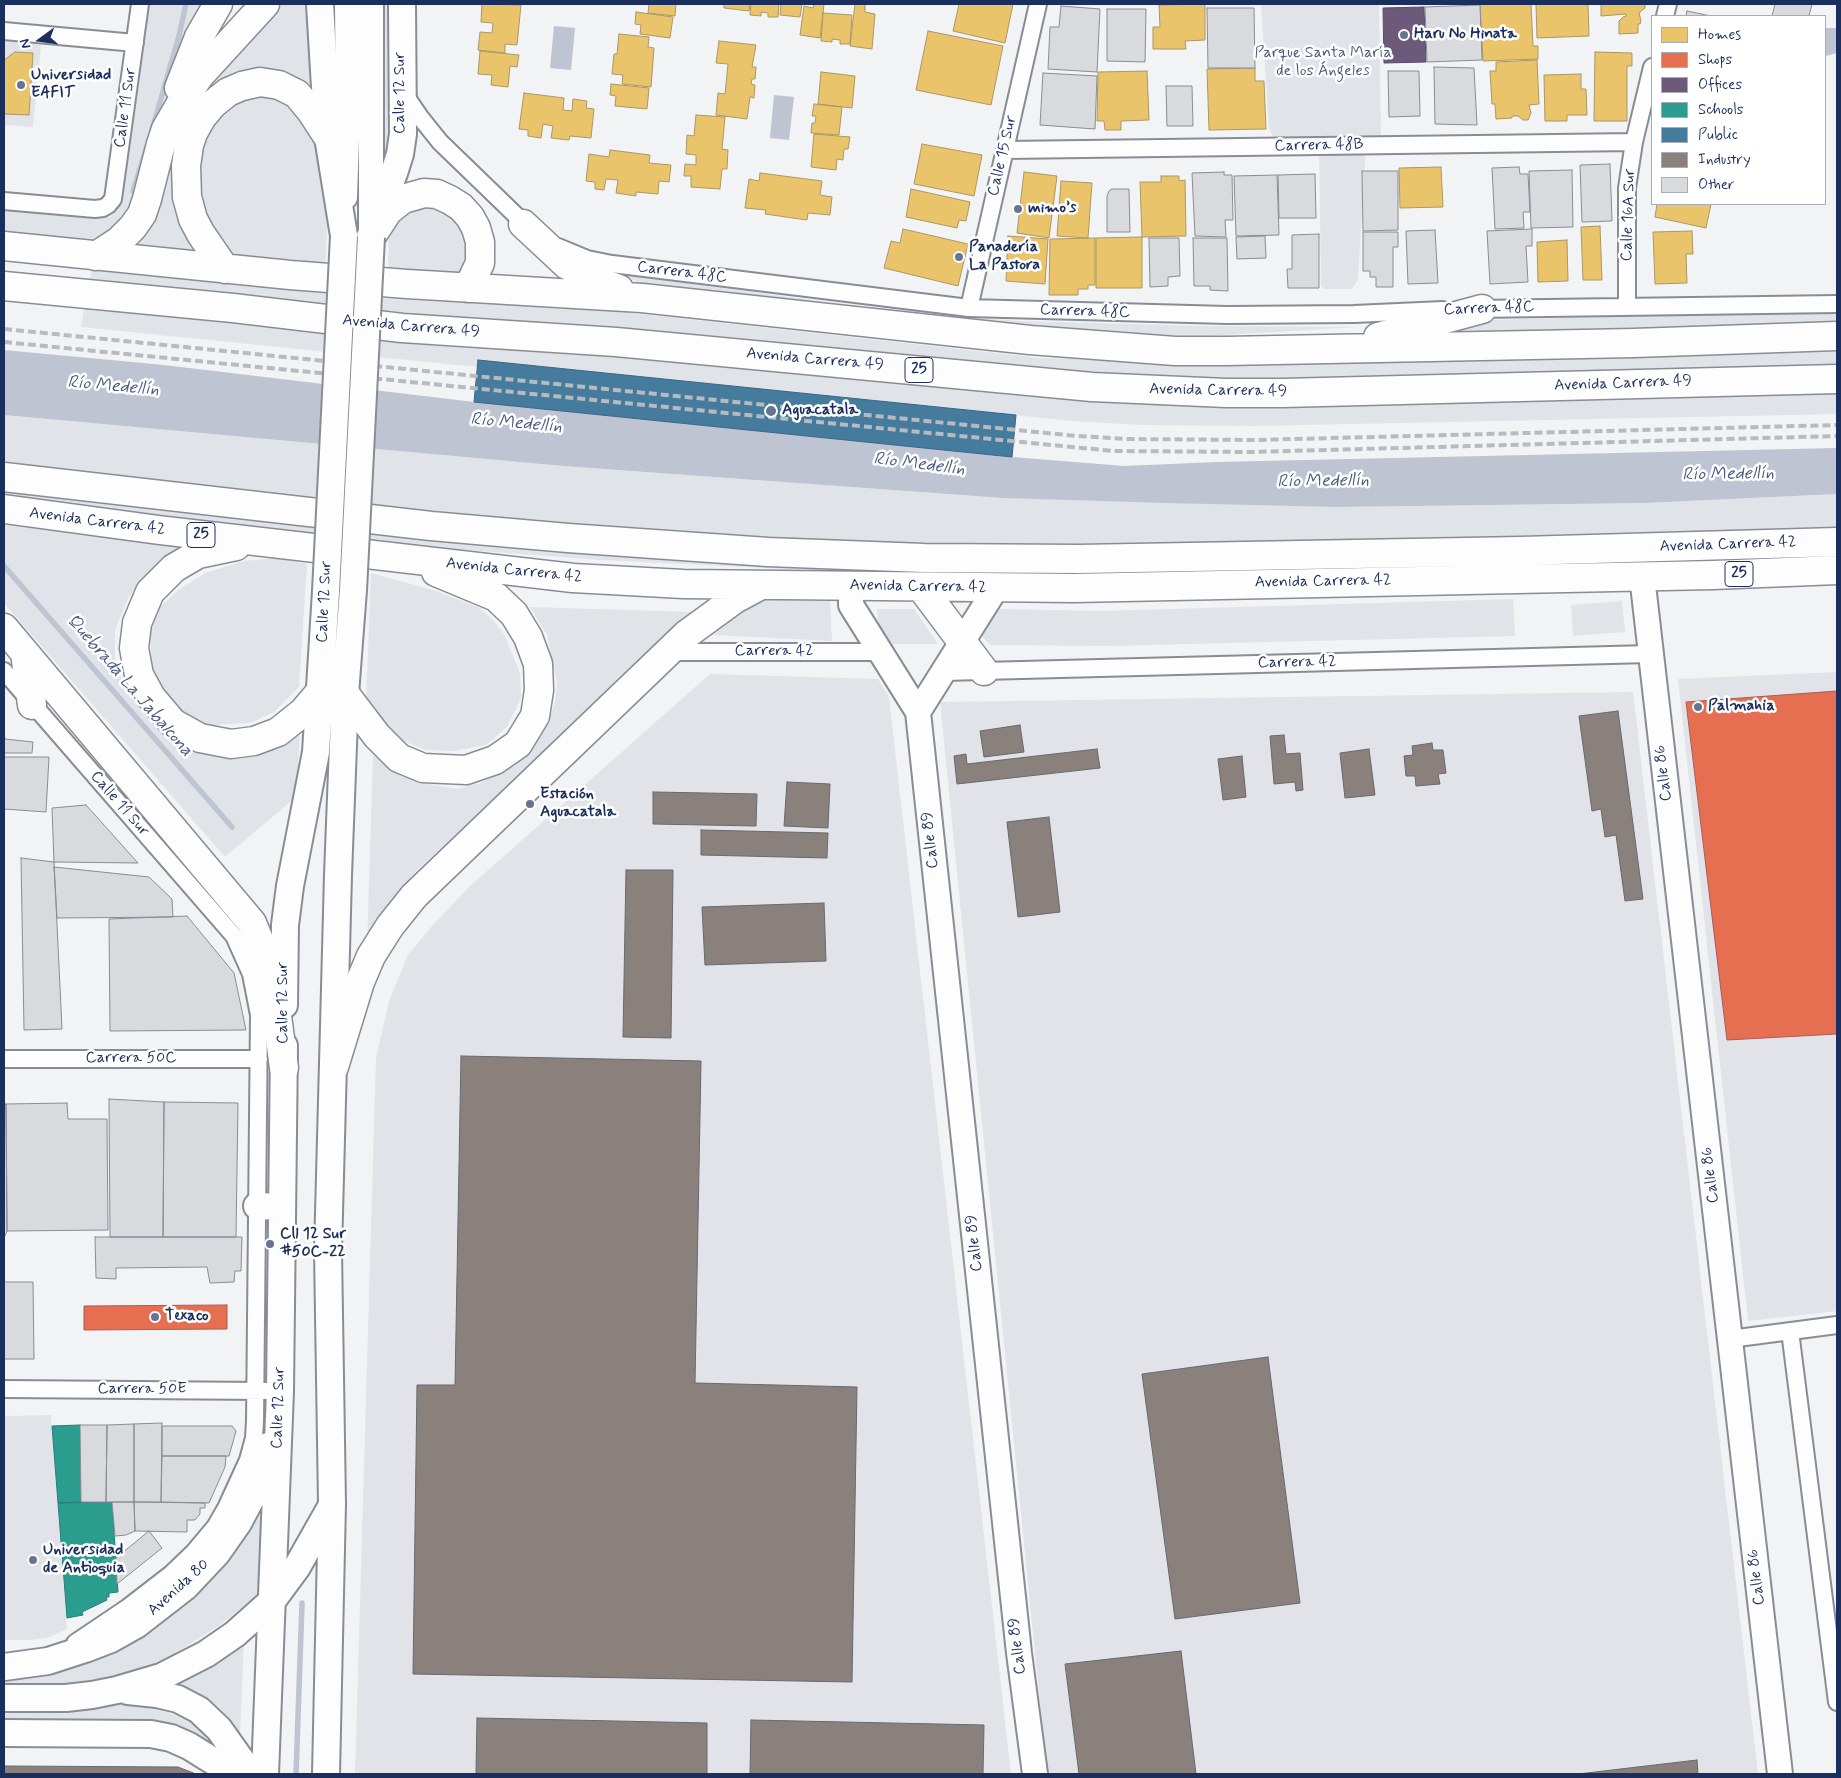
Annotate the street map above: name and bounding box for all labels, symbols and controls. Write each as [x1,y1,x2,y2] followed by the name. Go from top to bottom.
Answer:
[15,15,65,65] north arrow
[1651,15,1826,205] legend
[1414,25,1517,45] place label: Haru No Hinata
[1698,25,1741,45] text: Homes
[1398,29,1410,41] marker: Haru No Hinata
[16,37,35,50] text: N
[1254,44,1392,82] park label: Parque Santa María de los Ángeles
[1698,50,1732,70] text: Shops
[391,52,411,134] street label: Calle 12 Sur
[31,66,111,104] place label: Universidad EAFIT
[111,67,141,149] street label: Calle 11 Sur
[1698,75,1742,95] text: Offices
[15,79,27,91] marker: Universidad EAFIT
[1698,100,1744,120] text: Schools
[984,114,1022,198] street label: Calle 15 Sur
[1698,125,1738,145] text: Public
[1274,136,1364,156] street label: Carrera 48B
[1698,150,1751,170] text: Industry
[1618,168,1640,262] street label: Calle 16A Sur
[1698,175,1734,195] text: Other
[1028,199,1076,219] place label: mimo’s
[1012,203,1024,215] marker: mimo’s
[969,238,1040,276] place label: Panadería La Pastora
[953,251,965,263] marker: Panadería La Pastora
[636,258,728,288] street label: Carrera 48C
[1443,298,1535,320] street label: Carrera 48C
[1039,301,1131,323] street label: Carrera 48C
[341,311,481,343] street label: Avenida Carrera 49
[745,344,885,376] street label: Avenida Carrera 49
[905,358,933,382] road number: 25
[66,372,160,402] water label: Río Medellín
[1554,372,1692,396] street label: Avenida Carrera 49
[1149,380,1287,402] street label: Avenida Carrera 49
[782,401,858,421] place label: Aguacatala
[764,404,778,418] marker: Aguacatala
[469,409,563,439] water label: Río Medellín
[872,449,966,481] water label: Río Medellín
[1682,463,1774,487] water label: Río Medellín
[1277,470,1369,494] water label: Río Medellín
[28,504,166,540] street label: Avenida Carrera 42
[187,522,215,548] road number: 25
[1659,533,1797,557] street label: Avenida Carrera 42
[445,554,583,588] street label: Avenida Carrera 42
[313,561,337,643] street label: Calle 12 Sur
[1725,562,1753,586] road number: 25
[1254,571,1392,593] street label: Avenida Carrera 42
[849,576,987,598] street label: Avenida Carrera 42
[61,610,197,762] water label: Quebrada La Jabalcona
[735,642,813,662] street label: Carrera 42
[1257,653,1337,673] street label: Carrera 42
[1708,697,1775,717] place label: Palmahia
[1692,701,1704,713] marker: Palmahia
[1651,744,1677,802] street label: Calle 86
[85,767,153,841] street label: Calle 11 Sur
[540,785,616,823] place label: Estación Aguacatala
[524,798,536,810] marker: Estación Aguacatala
[918,811,944,869] street label: Calle 89
[274,962,294,1044] street label: Calle 12 Sur
[85,1049,177,1069] street label: Carrera 50C
[1698,1146,1724,1204] street label: Calle 86
[962,1214,988,1272] street label: Calle 89
[280,1225,346,1263] place label: Cll 12 Sur #50C-22
[264,1238,276,1250] marker: Cll 12 Sur #50C-22
[165,1307,209,1327] place label: Texaco
[149,1311,161,1323] marker: Texaco
[268,1367,290,1449] street label: Calle 12 Sur
[97,1380,187,1400] street label: Carrera 50E
[43,1541,125,1579] place label: Universidad de Antioquia
[1744,1548,1770,1606] street label: Calle 86
[27,1554,39,1566] marker: Universidad de Antioquia
[144,1555,214,1621] street label: Avenida 80
[1005,1616,1031,1676] street label: Calle 89

